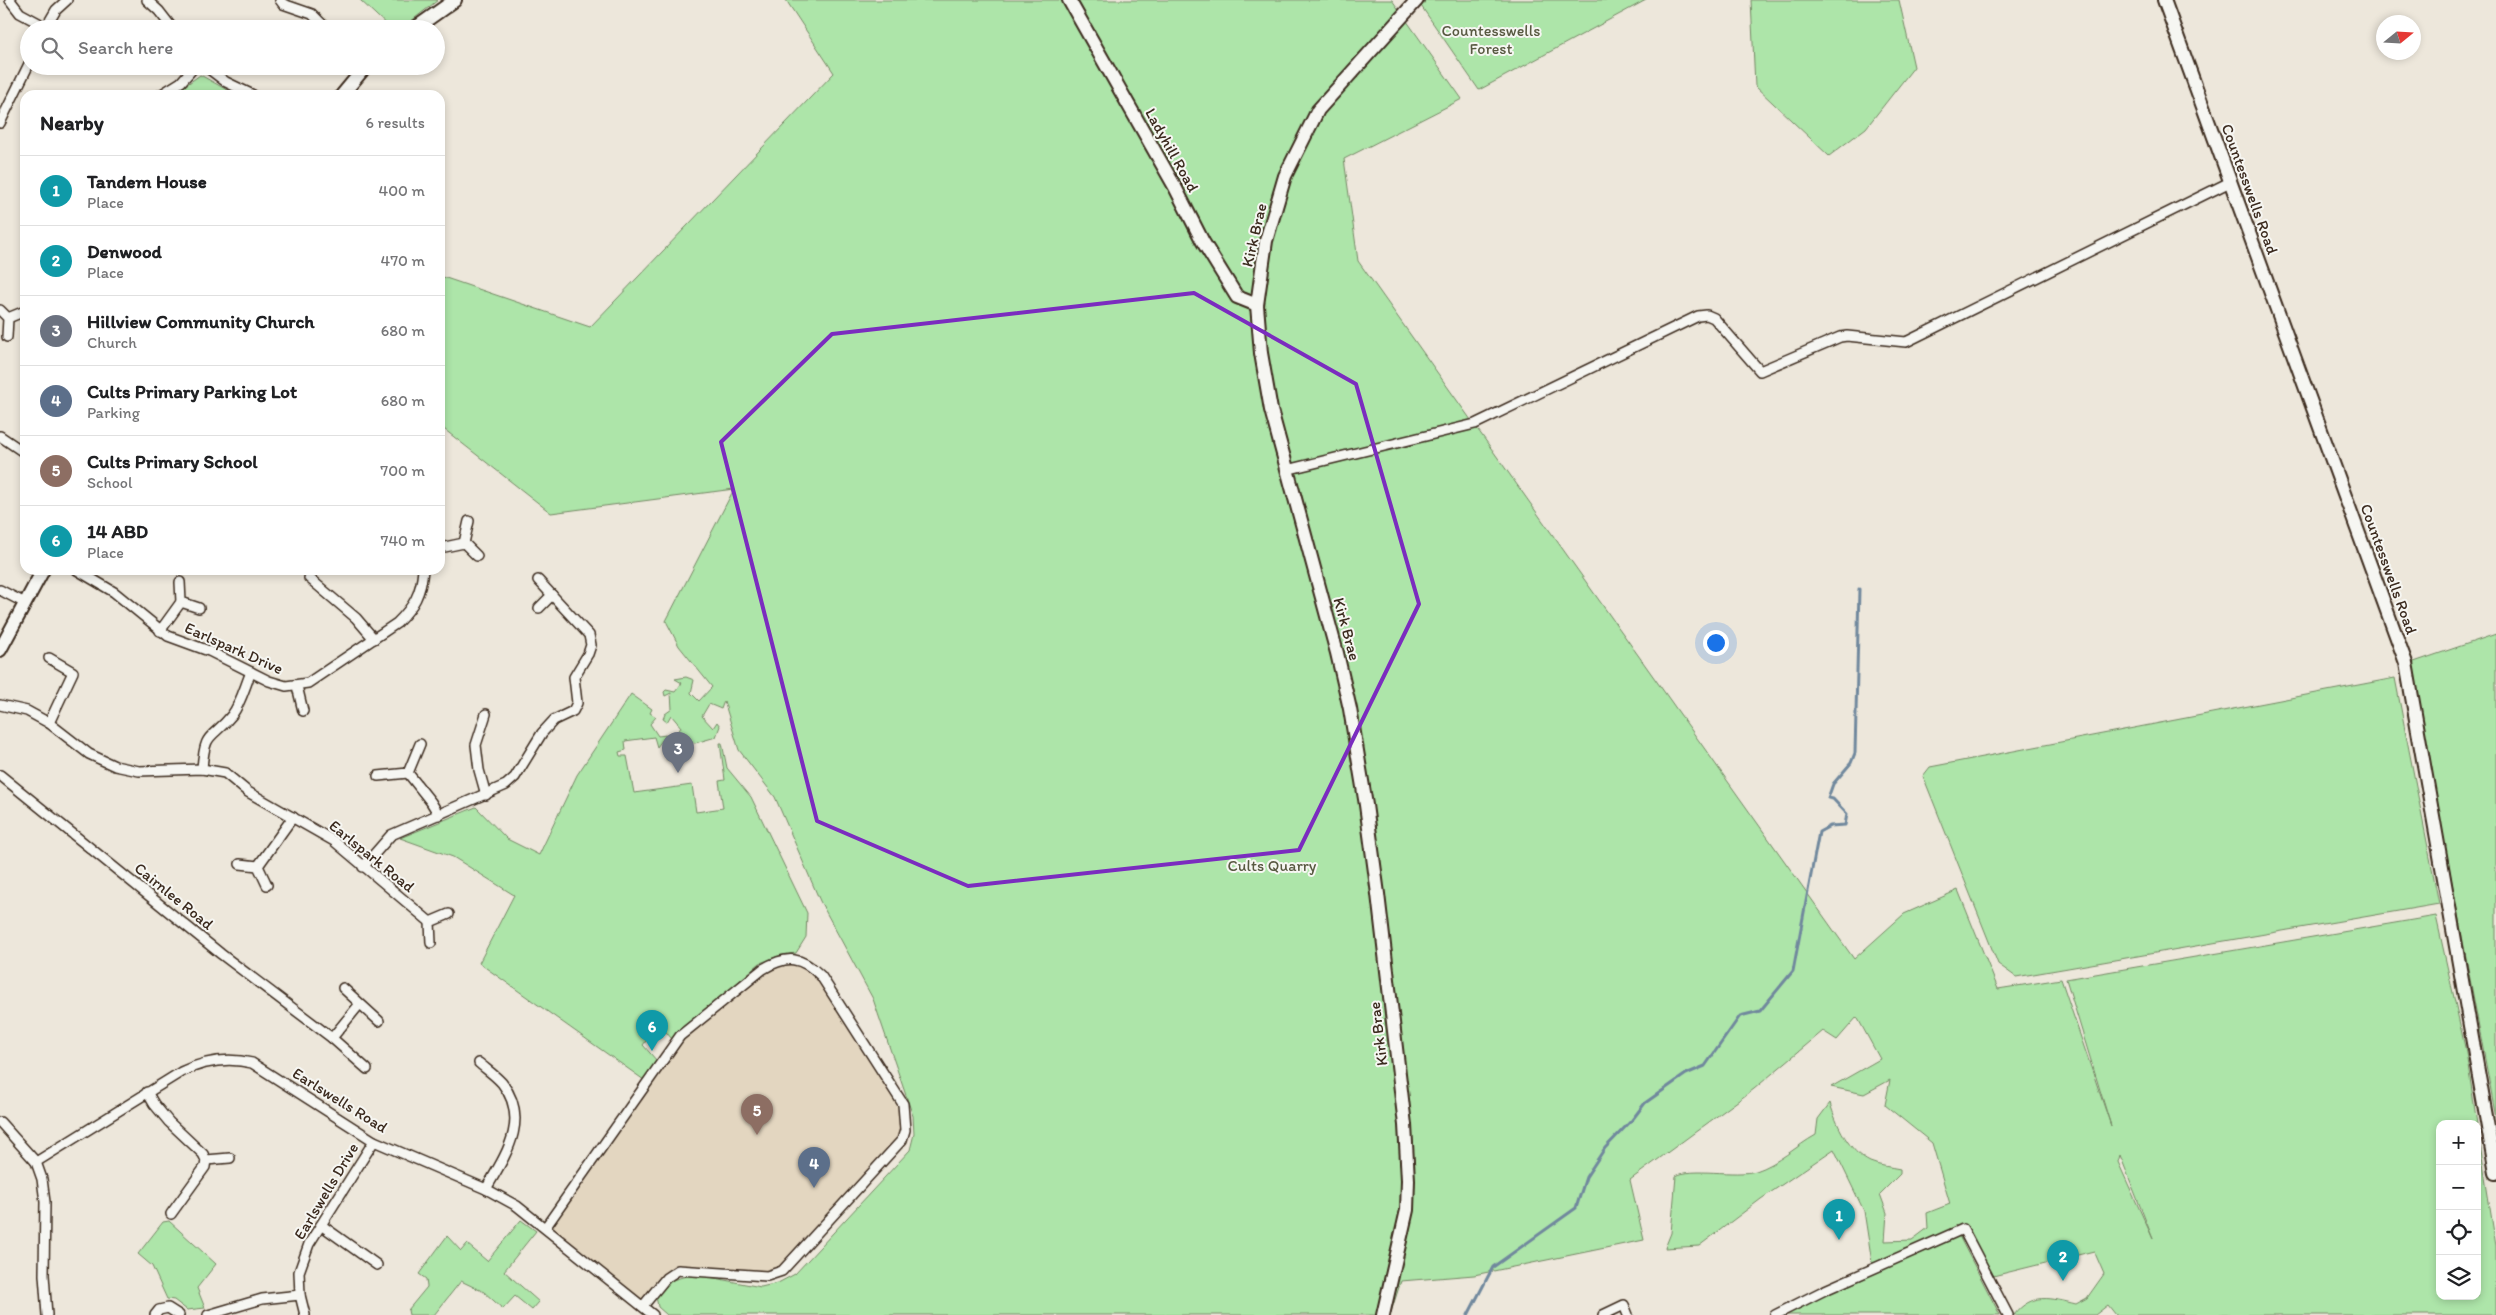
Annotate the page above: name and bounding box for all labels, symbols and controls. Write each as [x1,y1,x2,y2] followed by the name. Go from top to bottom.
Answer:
[2376,15,2421,60] north arrow
[20,20,445,75] search box
[1442,21,1540,58] park label: Countesswells Forest
[38,34,66,62] icon: search
[78,36,173,59] text: Search here
[1141,105,1203,195] street label: Ladyhill Road
[40,110,104,135] text: Nearby
[365,113,425,132] text: 6 results
[2218,121,2283,257] street label: Countesswells Road
[87,170,207,193] text: Tandem House
[52,181,60,200] text: 1
[379,181,425,200] text: 400 m
[87,193,124,212] text: Place
[1237,201,1271,269] street label: Kirk Brae
[87,240,162,263] text: Denwood
[52,251,60,270] text: 2
[381,251,425,270] text: 470 m
[87,263,124,282] text: Place
[87,310,315,333] text: Hillview Community Church
[52,321,60,340] text: 3
[381,321,425,340] text: 680 m
[87,333,137,352] text: Church
[87,380,297,403] text: Cults Primary Parking Lot
[51,391,61,410] text: 4
[381,391,425,410] text: 680 m
[87,403,140,422] text: Parking
[87,450,258,473] text: Cults Primary School
[52,461,60,480] text: 5
[380,461,425,480] text: 700 m
[87,473,133,492] text: School
[2357,501,2422,637] street label: Countesswells Road
[87,520,148,543] text: 14 ABD
[52,531,60,550] text: 6
[381,531,425,550] text: 740 m
[87,543,124,562] text: Place
[1329,595,1365,663] street label: Kirk Brae
[182,618,286,678] street label: Earlspark Drive
[1703,630,1729,656] your location
[662,732,694,773] pin: 3
[325,816,419,896] street label: Earlspark Road
[1228,856,1317,875] park label: Cults Quarry
[131,858,217,934] street label: Cairnlee Road
[1365,1001,1391,1067] street label: Kirk Brae
[636,1010,668,1051] pin: 6
[289,1063,391,1137] street label: Earlswells Road
[741,1094,773,1135] pin: 5
[2436,1120,2481,1300] map controls
[2436,1120,2481,1165] button: +
[290,1139,362,1243] street label: Earlswells Drive
[798,1147,830,1188] pin: 4
[2436,1165,2481,1210] button: −
[1823,1199,1855,1240] pin: 1
[2436,1210,2481,1255] button: locate
[2047,1240,2079,1281] pin: 2
[2436,1255,2481,1300] button: layers

